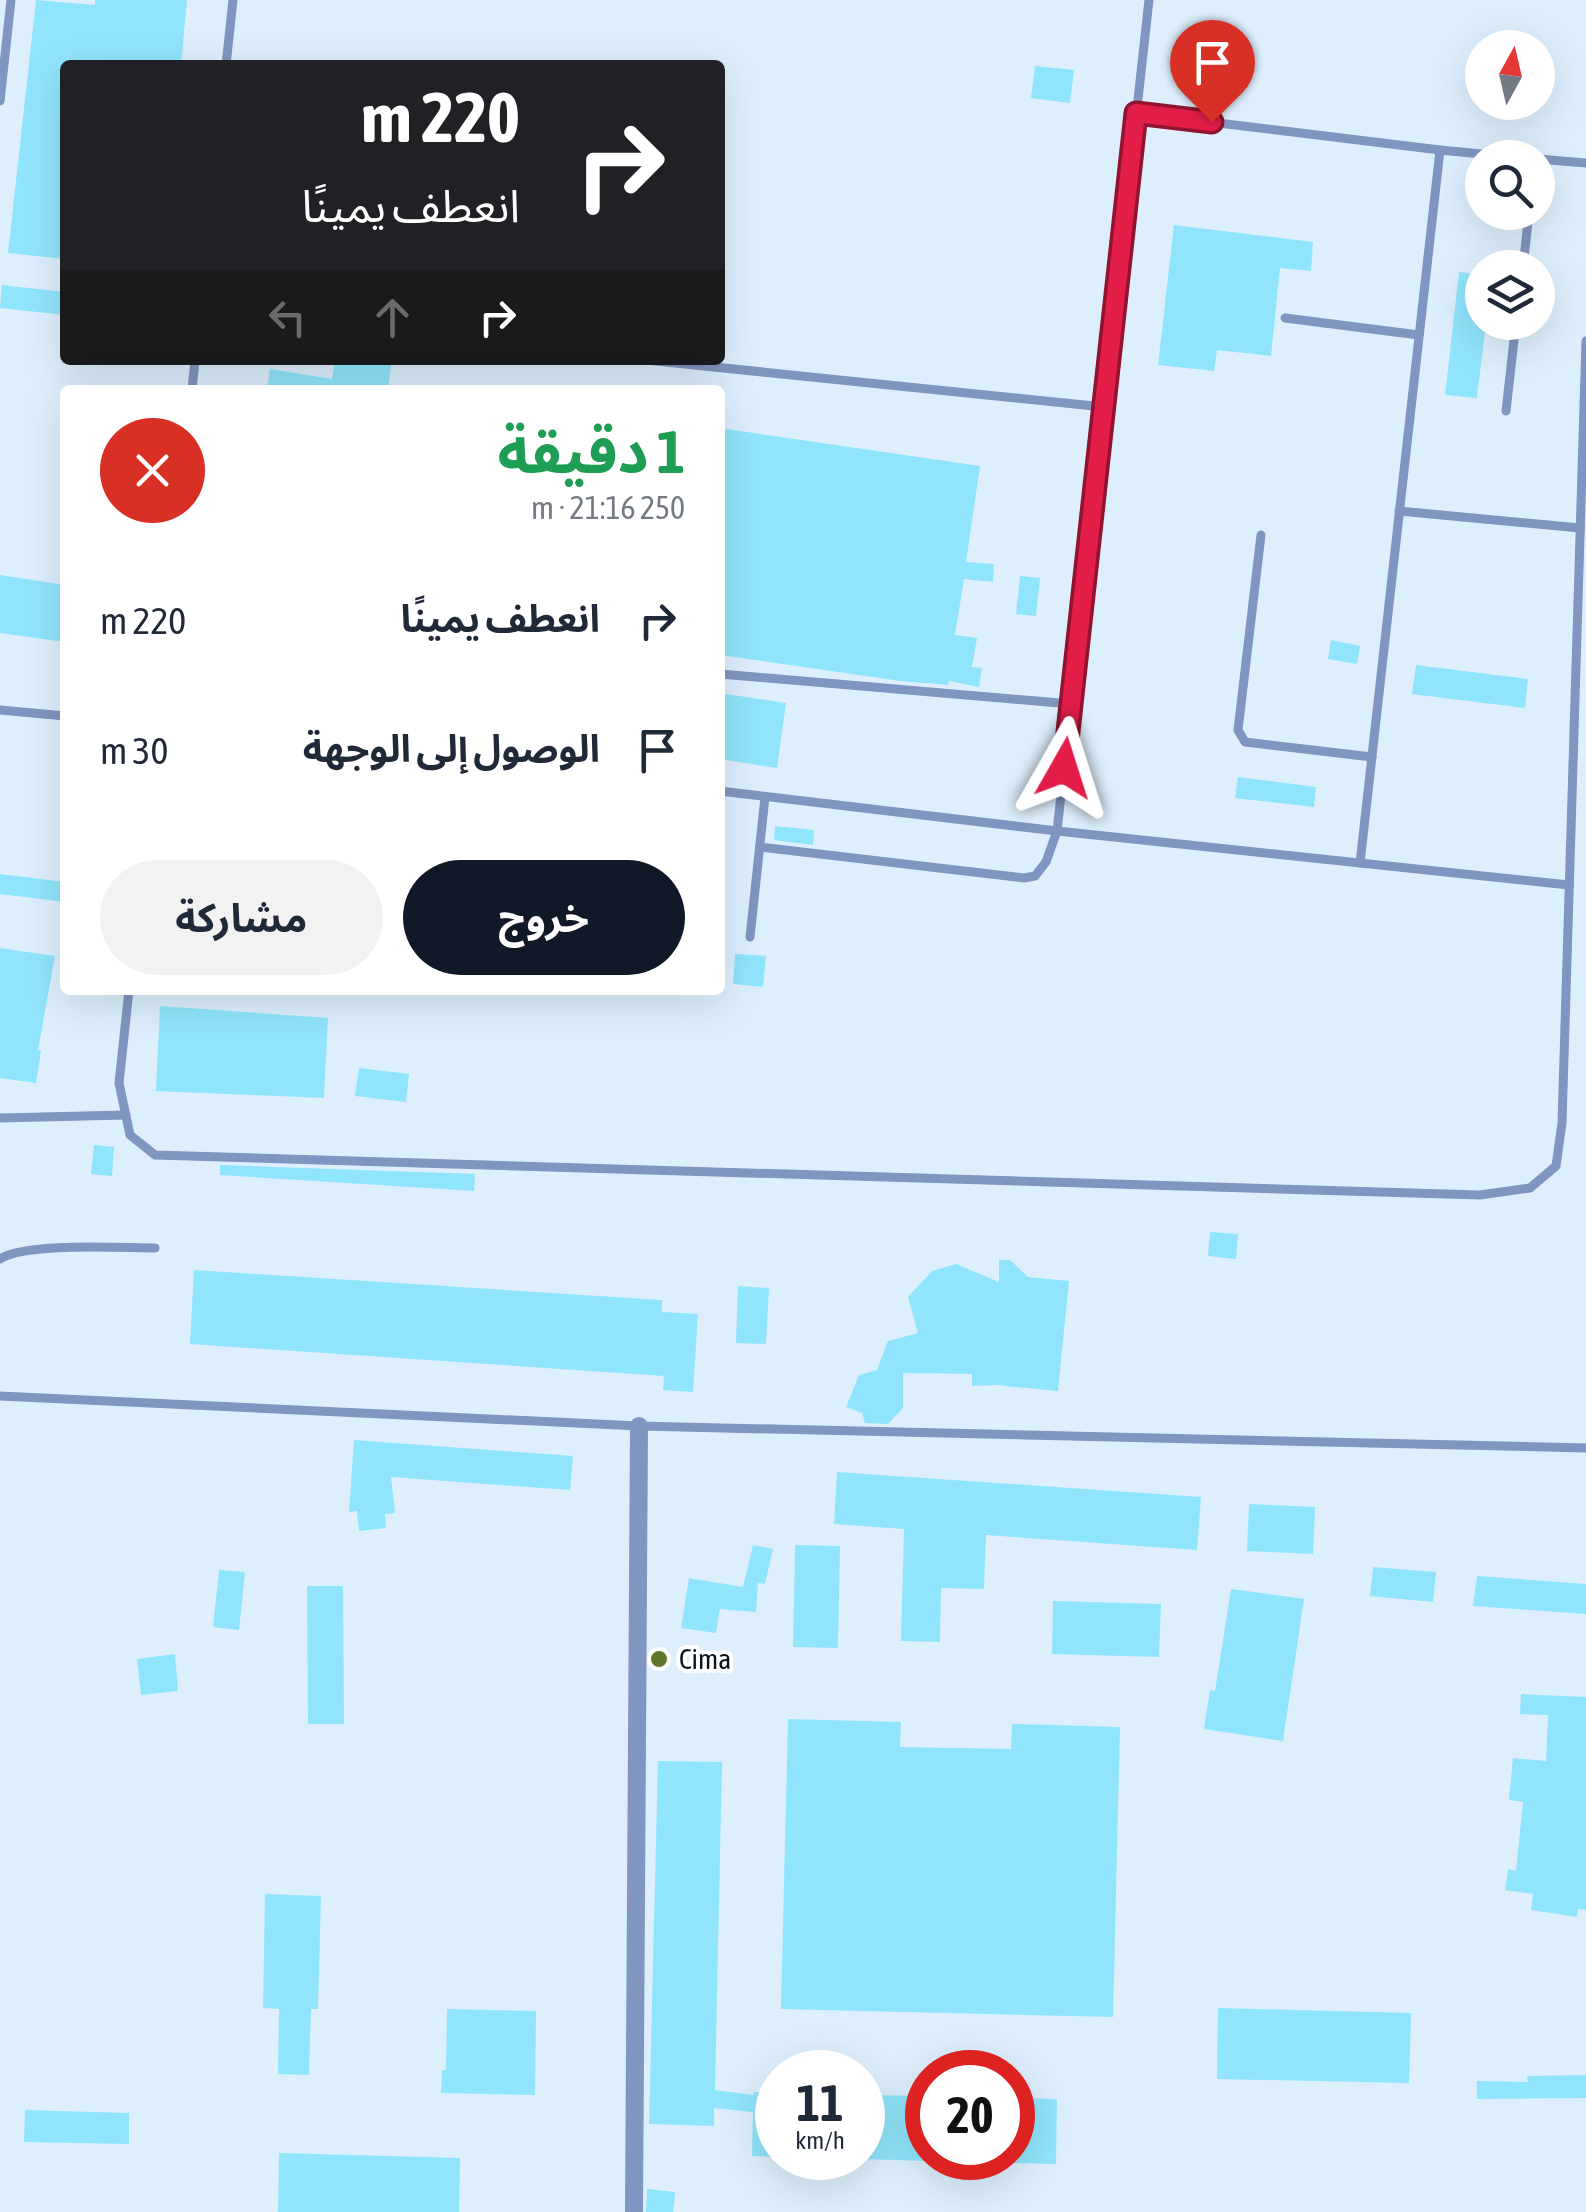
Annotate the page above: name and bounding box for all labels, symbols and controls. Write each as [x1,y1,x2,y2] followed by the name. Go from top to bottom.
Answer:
[1170,20,1255,123] pin
[1465,30,1555,120] north arrow
[1465,30,1555,340] map controls
[1185,35,1240,90] icon: arrive
[361,77,520,157] text: 220 m
[555,100,685,230] icon: right
[1465,140,1555,230] button: search
[301,180,520,232] text: انعطف يمينًا
[1465,250,1555,340] button: layers
[260,290,315,345] icon: left
[365,290,420,345] icon: ahead
[470,290,525,345] icon: right
[498,417,685,486] text: 1 دقيقة
[100,418,205,523] button: close
[531,489,685,526] text: 250 m · 21:16
[630,593,685,648] icon: right
[400,597,600,640] text: انعطف يمينًا
[100,599,186,642] text: 220 m
[1012,716,1116,820] position arrow
[630,723,685,778] icon: arrive
[303,727,600,770] text: الوصول إلى الوجهة
[100,729,168,772] text: 30 m
[100,860,383,975] button: مشاركة
[403,860,685,975] button: خروج
[679,1643,731,1675] place label: Cima
[648,1648,670,1670] marker: Cima
[905,2050,1035,2180] speed limit sign: 20
[796,2074,843,2132] text: 11
[795,2126,845,2154] text: km/h

